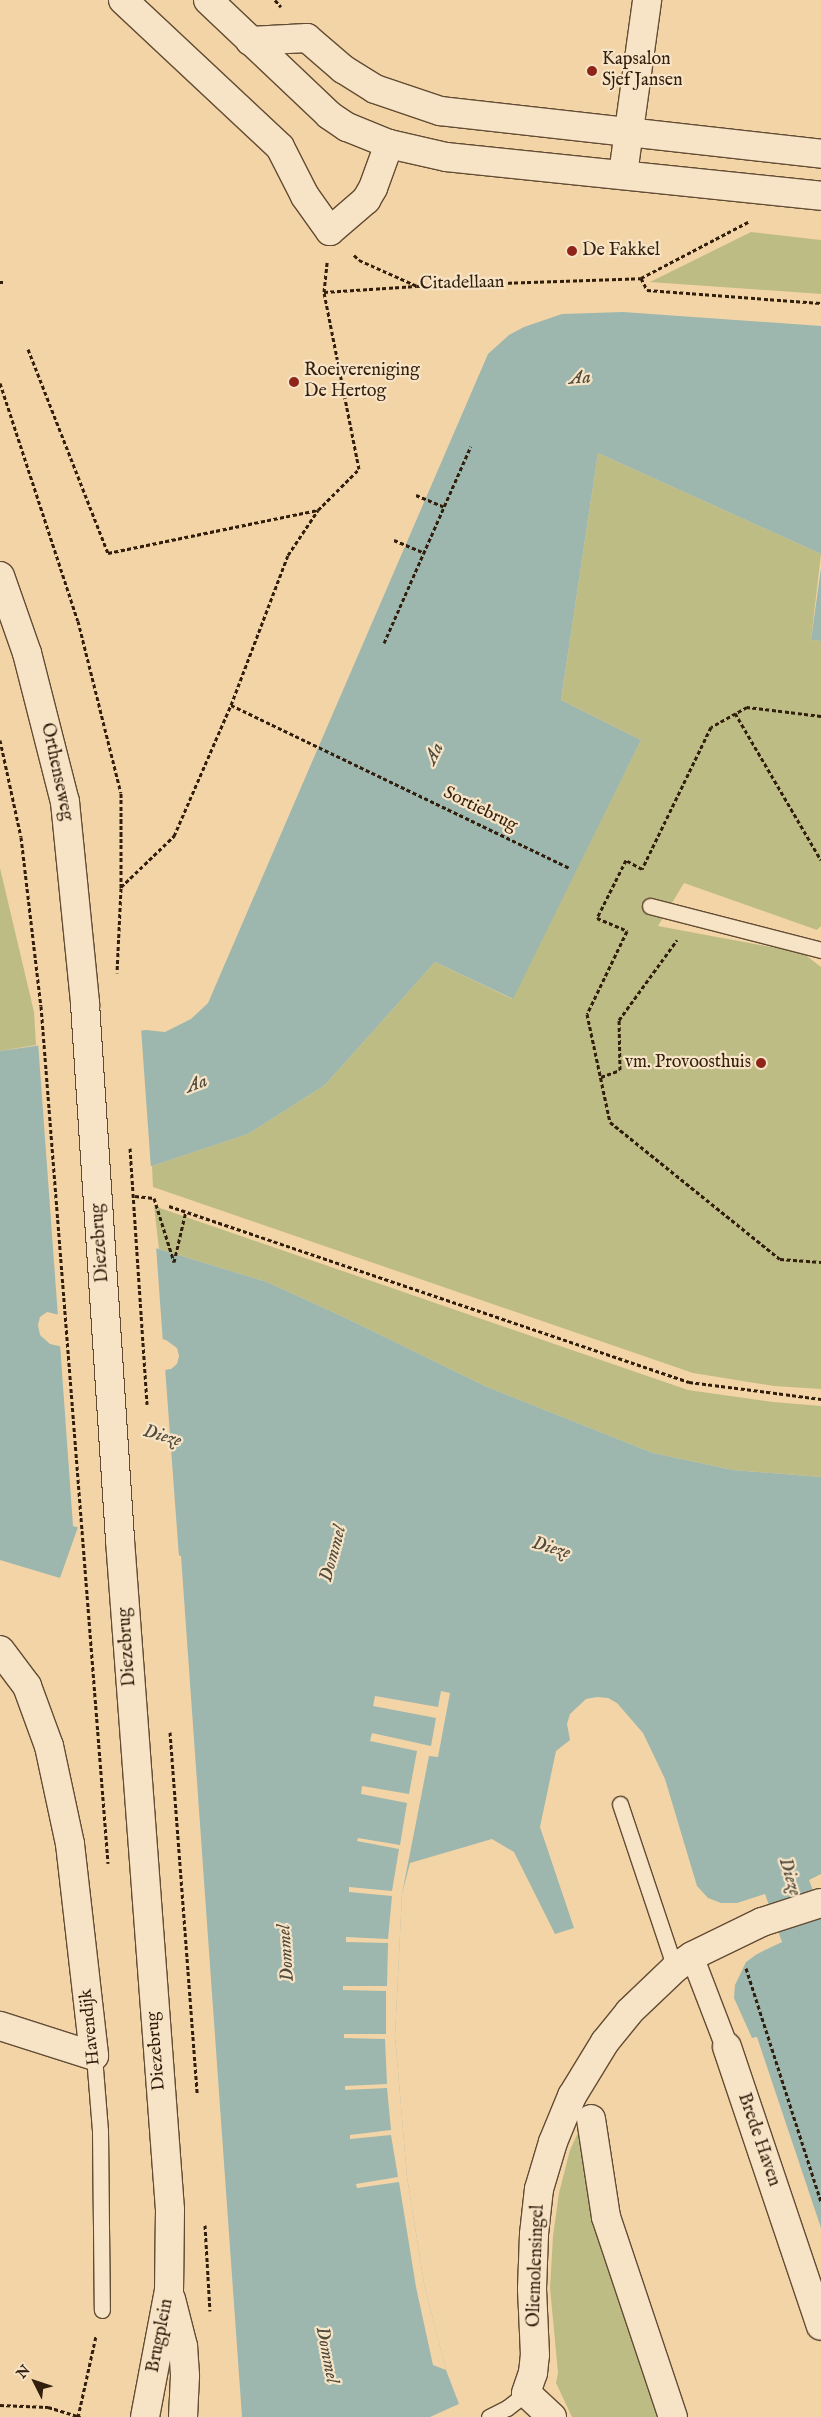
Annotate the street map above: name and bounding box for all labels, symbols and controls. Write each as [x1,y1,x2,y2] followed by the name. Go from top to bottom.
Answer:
[602,50,683,92] place label: Kapsalon Sjef Jansen
[586,65,598,77] marker: Kapsalon Sjef Jansen
[582,240,660,262] place label: De Fakkel
[566,245,578,257] marker: De Fakkel
[420,272,504,296] street label: Citadellaan
[304,361,420,404] place label: Roeivereniging De Hertog
[568,367,592,391] water label: Aa
[288,376,300,388] marker: Roeivereniging De Hertog
[35,721,77,823] street label: Orthenseweg
[420,739,450,769] water label: Aa
[439,783,521,837] street label: Sortiebrug
[625,1052,751,1074] place label: vm. Provoosthuis
[755,1057,767,1069] marker: vm. Provoosthuis
[183,1071,211,1099] water label: Aa
[87,1203,115,1283] street label: Diezebrug
[140,1421,184,1453] water label: Dieze
[316,1523,352,1585] water label: Dommel
[529,1533,573,1565] water label: Dieze
[114,1607,142,1687] street label: Diezebrug
[772,1855,806,1899] water label: Dieze
[274,1924,300,1982] water label: Dommel
[76,1988,106,2066] street label: Havendijk
[143,2011,171,2091] street label: Diezebrug
[732,2090,784,2190] street label: Brede Haven
[524,2204,550,2328] street label: Oliemolensingel
[143,2297,179,2375] street label: Brugplein
[309,2325,343,2385] water label: Dommel
[10,2357,60,2407] north arrow
[13,2362,34,2383] text: N

